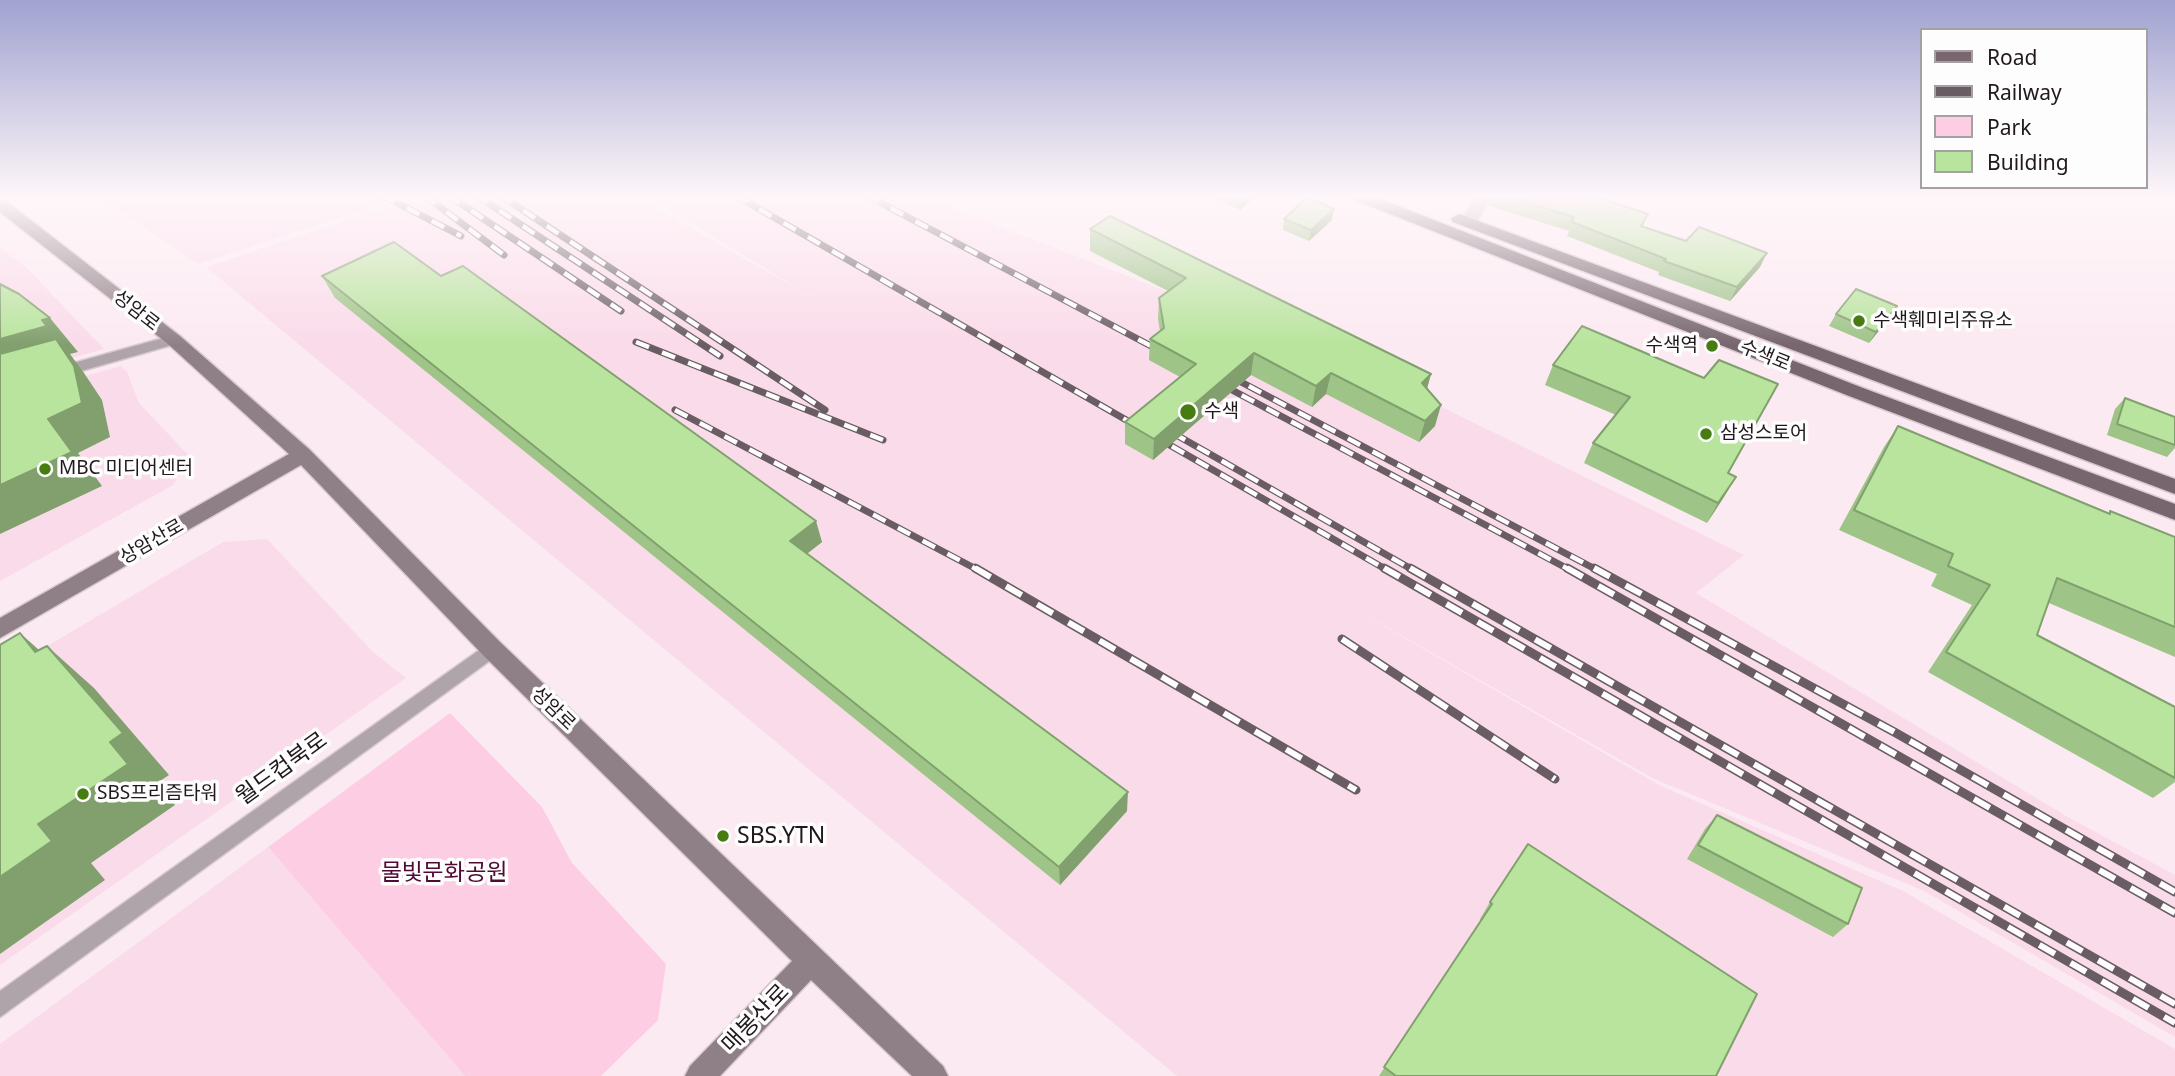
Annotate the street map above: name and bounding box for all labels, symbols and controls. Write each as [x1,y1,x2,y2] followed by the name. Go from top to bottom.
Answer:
[1920,28,2147,189] legend
[1987,43,2037,71] text: Road
[1987,78,2062,106] text: Railway
[1987,113,2031,141] text: Park
[1987,148,2069,176] text: Building
[108,286,164,336] street label: 성암로
[1873,310,2013,332] place label: 수색훼미리주유소
[1851,313,1867,329] marker: 수색훼미리주유소
[1646,335,1698,357] place label: 수색역
[1736,336,1794,376] street label: 수색로
[1704,338,1720,354] marker: 수색역
[1204,401,1239,423] place label: 수색
[1178,402,1198,422] marker: 수색
[1720,423,1807,445] place label: 삼성스토어
[1698,426,1714,442] marker: 삼성스토어
[59,458,193,480] place label: MBC 미디어센터
[37,461,53,477] marker: MBC 미디어센터
[116,515,188,569] street label: 상암산로
[526,683,580,735] street label: 성암로
[231,727,333,811] street label: 월드컵북로
[97,783,218,805] place label: SBS프리즘타워
[75,786,91,802] marker: SBS프리즘타워
[737,822,825,850] place label: SBS.YTN
[715,828,731,844] marker: SBS.YTN
[381,859,507,887] park label: 물빛문화공원
[717,979,795,1059] street label: 매봉산로

